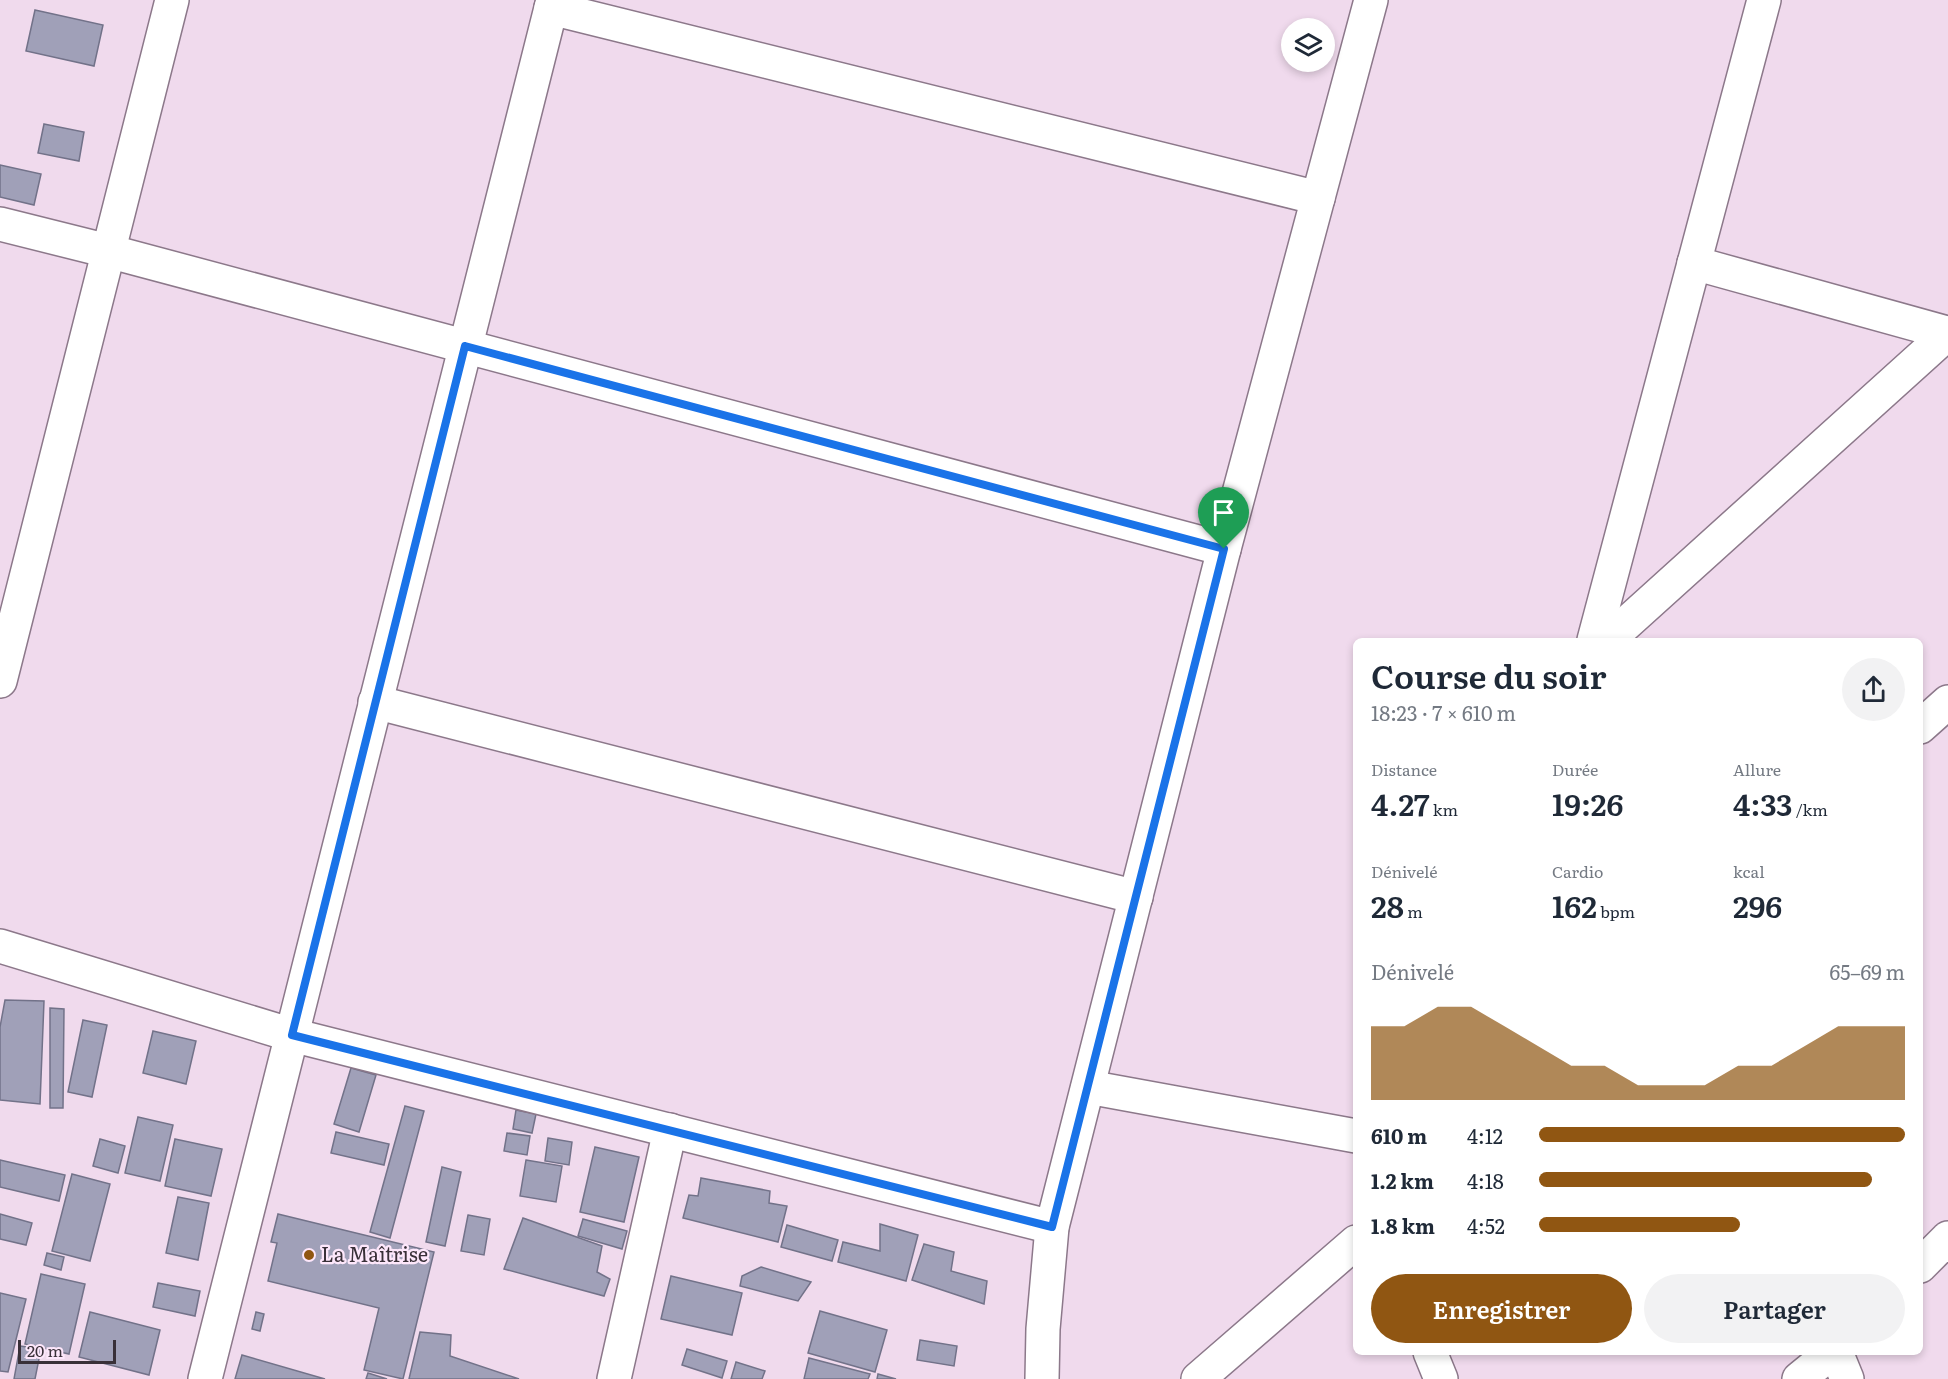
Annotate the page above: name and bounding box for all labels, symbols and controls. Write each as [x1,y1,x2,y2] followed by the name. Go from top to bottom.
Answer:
[1281,18,1335,72] map controls
[1281,18,1335,72] button: layers
[1198,487,1249,549] pin
[1207,496,1240,529] icon: arrive
[1371,650,1607,699] text: Course du soir
[1842,658,1905,721] button: share
[1371,697,1516,727] text: 18:23 · 7 × 610 m
[1371,757,1437,781] text: Distance
[1552,757,1598,781] text: Durée
[1733,757,1781,781] text: Allure
[1371,781,1430,825] text: 4.27
[1552,781,1623,825] text: 19:26
[1733,781,1792,825] text: 4:33
[1430,797,1458,821] text: km
[1792,797,1828,821] text: /km
[1371,859,1437,883] text: Dénivelé
[1552,859,1603,883] text: Cardio
[1733,859,1765,883] text: kcal
[1371,883,1404,927] text: 28
[1552,883,1597,927] text: 162
[1733,883,1782,927] text: 296
[1404,899,1423,923] text: m
[1597,899,1635,923] text: bpm
[1371,956,1454,986] text: Dénivelé
[1830,956,1905,986] text: 65–69 m
[1371,1120,1427,1150] text: 610 m
[1467,1120,1503,1150] text: 4:12
[1371,1165,1434,1195] text: 1.2 km
[1467,1165,1504,1195] text: 4:18
[1371,1210,1435,1240] text: 1.8 km
[1467,1210,1505,1240] text: 4:52
[321,1238,428,1268] place label: La Maîtrise
[302,1248,316,1262] marker: La Maîtrise
[1371,1274,1632,1343] button: Enregistrer
[1644,1274,1905,1343] button: Partager
[18,1337,116,1364] scale bar
[27,1338,63,1362] text: 20 m

